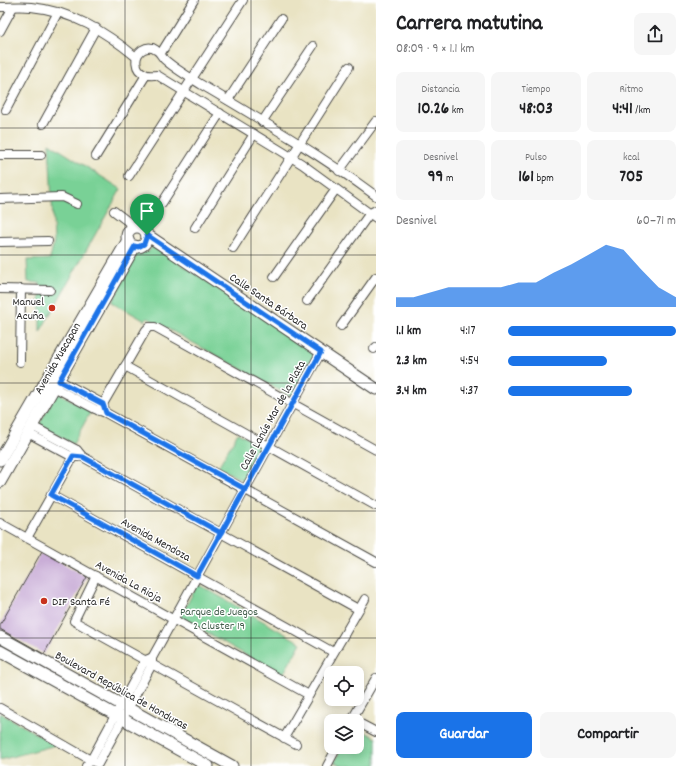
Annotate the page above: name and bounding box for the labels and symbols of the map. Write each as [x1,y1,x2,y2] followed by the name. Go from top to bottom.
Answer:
[130,194,164,235] pin
[225,270,311,335] street label: Calle Santa Bárbara
[12,294,44,325] place label: Manuel Acuña
[47,303,57,313] marker: Manuel Acuña
[31,319,86,398] street label: Avenida Yuscapan
[236,357,311,474] street label: Calle Lanús Mar de la Plata
[117,514,194,567] street label: Avenida Mendoza
[92,557,165,608] street label: Avenida La Rioja
[52,594,110,611] place label: DIF Santa Fé
[39,596,49,606] marker: DIF Santa Fé
[180,604,258,635] park label: Parque de Juegos 2 Cluster 19
[52,648,191,735] street label: Boulevard República de Honduras

